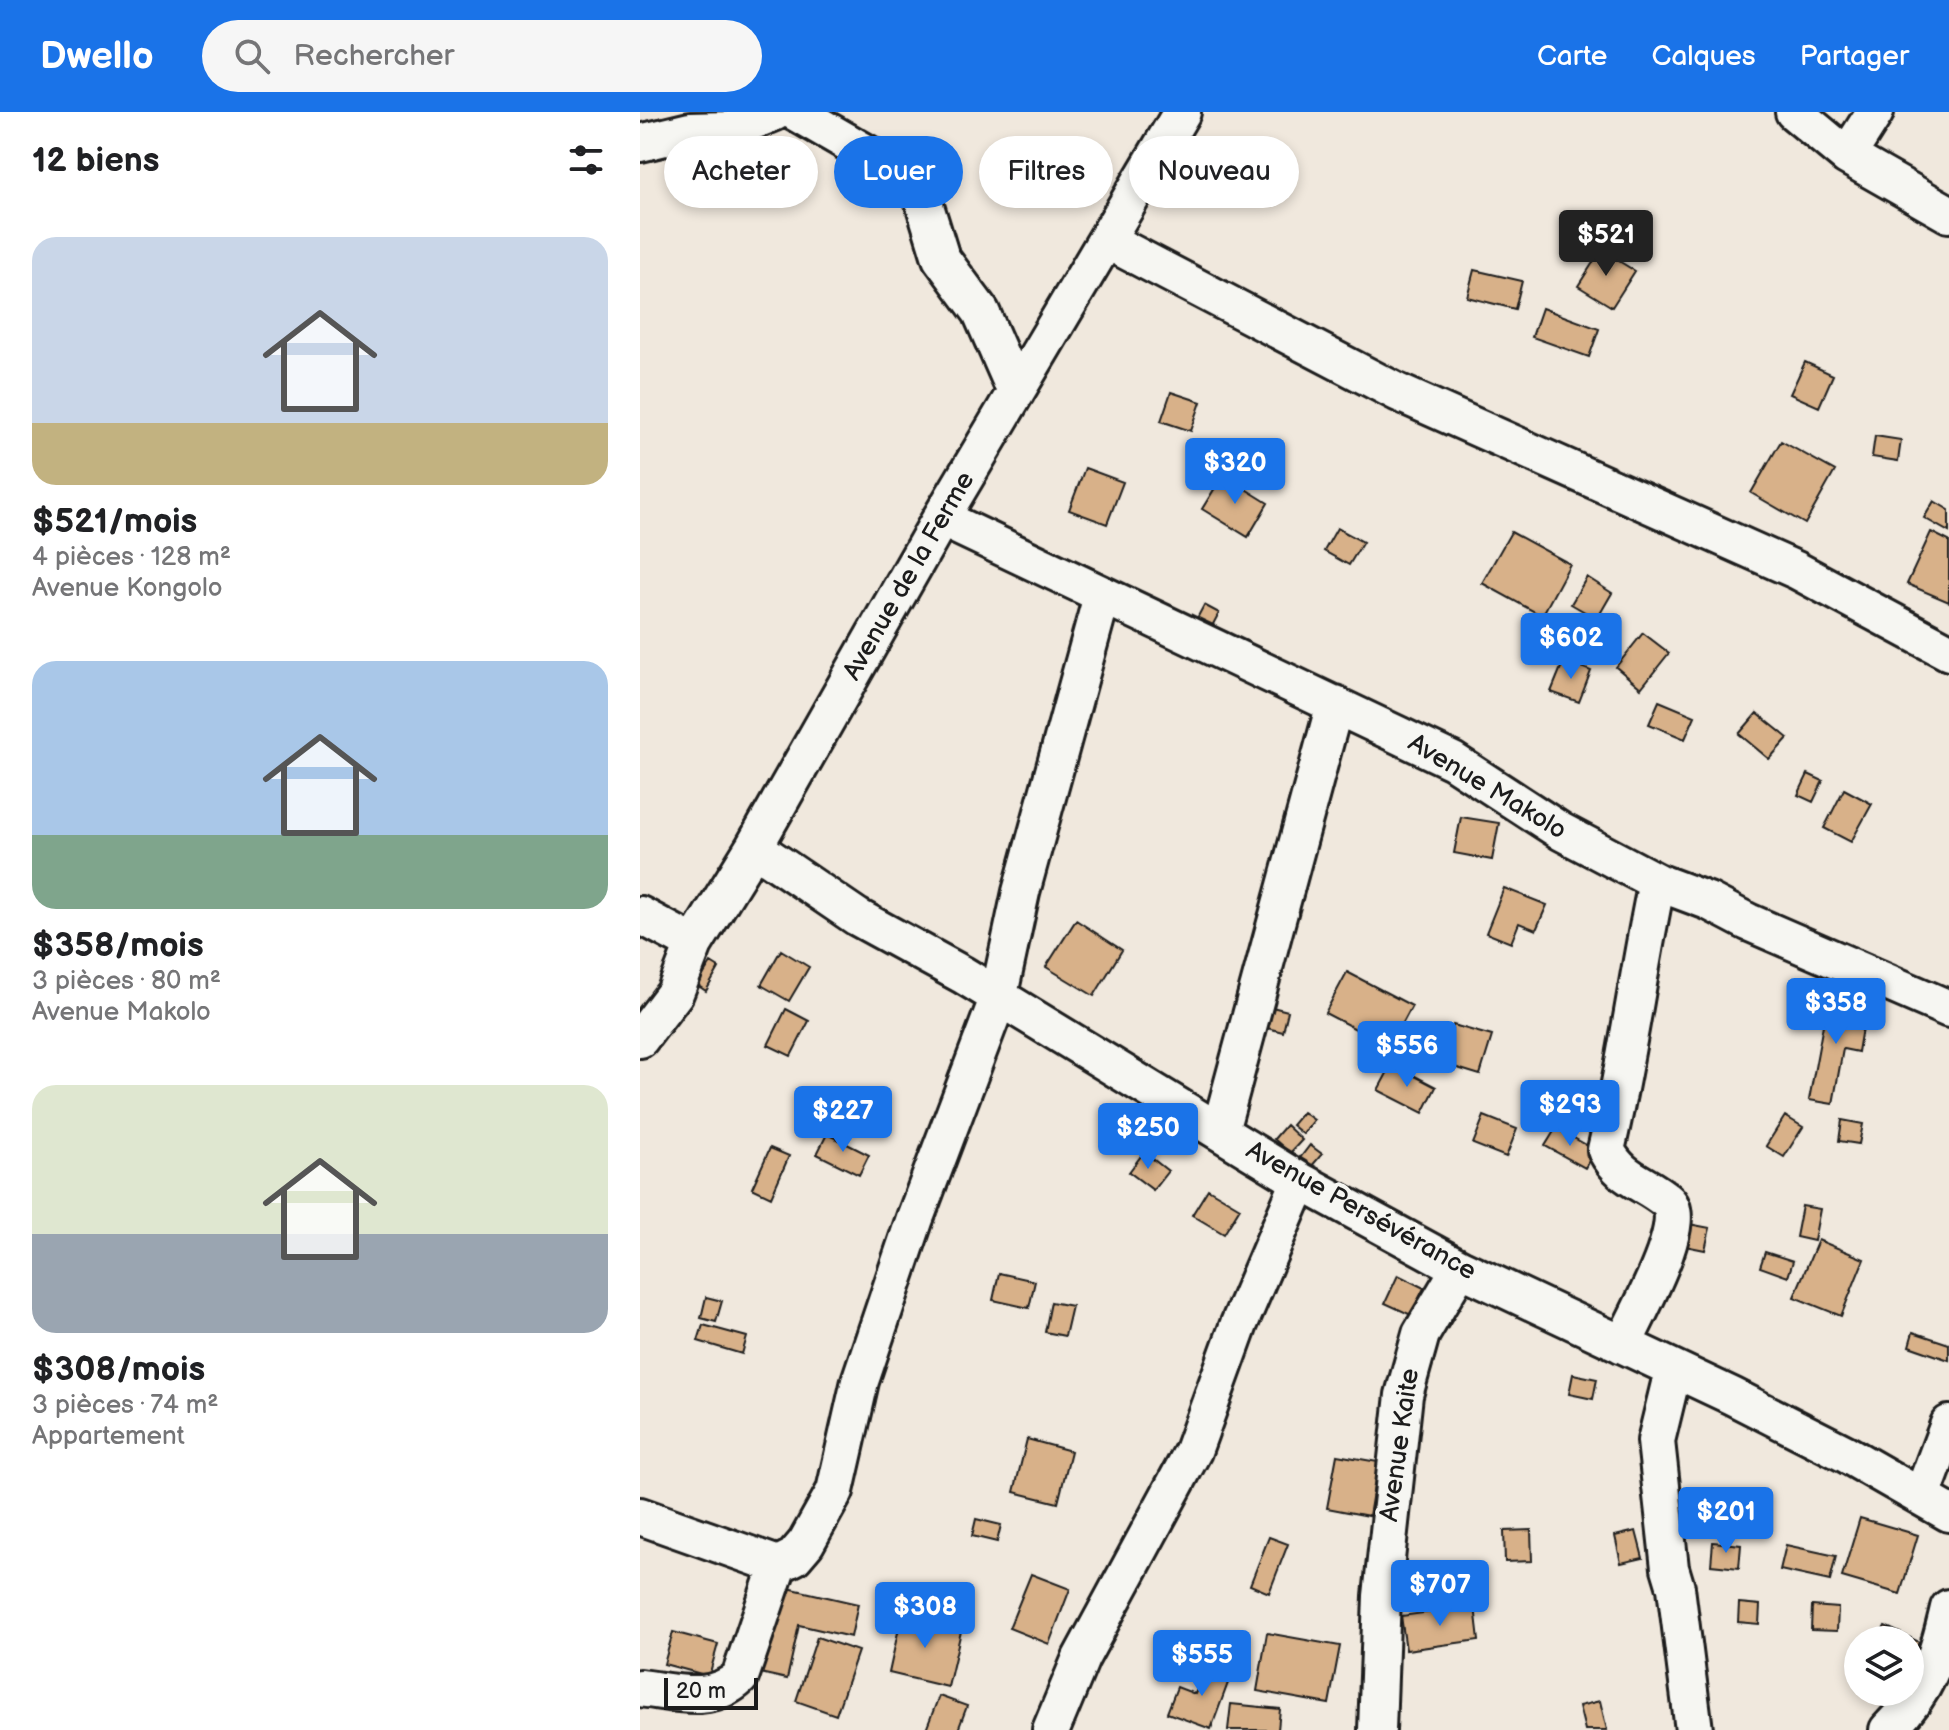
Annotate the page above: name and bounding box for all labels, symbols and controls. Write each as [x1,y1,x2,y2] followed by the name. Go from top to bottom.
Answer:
[202,20,762,92] search box
[40,34,154,79] text: Dwello
[230,34,274,78] icon: search
[294,38,454,74] text: Rechercher
[1537,40,1607,73] text: Carte
[1651,40,1756,73] text: Calques
[1800,40,1909,73] text: Partager
[664,136,818,208] chip: Acheter
[834,136,963,208] chip: Louer
[979,136,1113,208] chip: Filtres
[1129,136,1299,208] chip: Nouveau
[564,138,608,182] icon: filters
[32,140,159,181] text: 12 biens
[1559,210,1653,278] pin: $521
[1577,220,1635,251] text: $521
[248,289,392,433] icon: home
[1188,438,1282,506] pin: $320
[1203,448,1267,479] text: $320
[837,466,981,686] street label: Avenue de la Ferme
[32,501,197,542] text: $521/mois
[32,542,231,573] text: 4 pièces · 128 m²
[32,573,222,604] text: Avenue Kongolo
[1524,613,1618,681] pin: $602
[1539,623,1603,654] text: $602
[248,713,392,857] icon: home
[1402,728,1572,846] street label: Avenue Makolo
[32,925,204,966] text: $358/mois
[32,966,221,997] text: 3 pièces · 80 m²
[1789,978,1883,1046] pin: $358
[1805,988,1867,1019] text: $358
[32,997,211,1028] text: Avenue Makolo
[1360,1021,1454,1089] pin: $556
[1376,1031,1438,1062] text: $556
[1523,1080,1617,1148] pin: $293
[796,1086,890,1154] pin: $227
[1538,1090,1602,1121] text: $293
[812,1096,874,1127] text: $227
[1101,1103,1195,1171] pin: $250
[1116,1113,1180,1144] text: $250
[1241,1135,1481,1287] street label: Avenue Persévérance
[248,1137,392,1281] icon: home
[32,1349,205,1390] text: $308/mois
[1374,1366,1426,1524] street label: Avenue Kaite
[32,1390,219,1421] text: 3 pièces · 74 m²
[32,1421,185,1452] text: Appartement
[1679,1487,1773,1555] pin: $201
[1696,1497,1756,1528] text: $201
[1393,1560,1487,1628] pin: $707
[1409,1570,1471,1601] text: $707
[878,1582,972,1650] pin: $308
[893,1592,957,1623] text: $308
[1844,1626,1924,1706] map controls
[1844,1626,1924,1706] button: layers
[1155,1630,1249,1698] pin: $555
[1171,1640,1233,1671] text: $555
[664,1674,758,1710] scale bar
[676,1678,726,1705] text: 20 m

